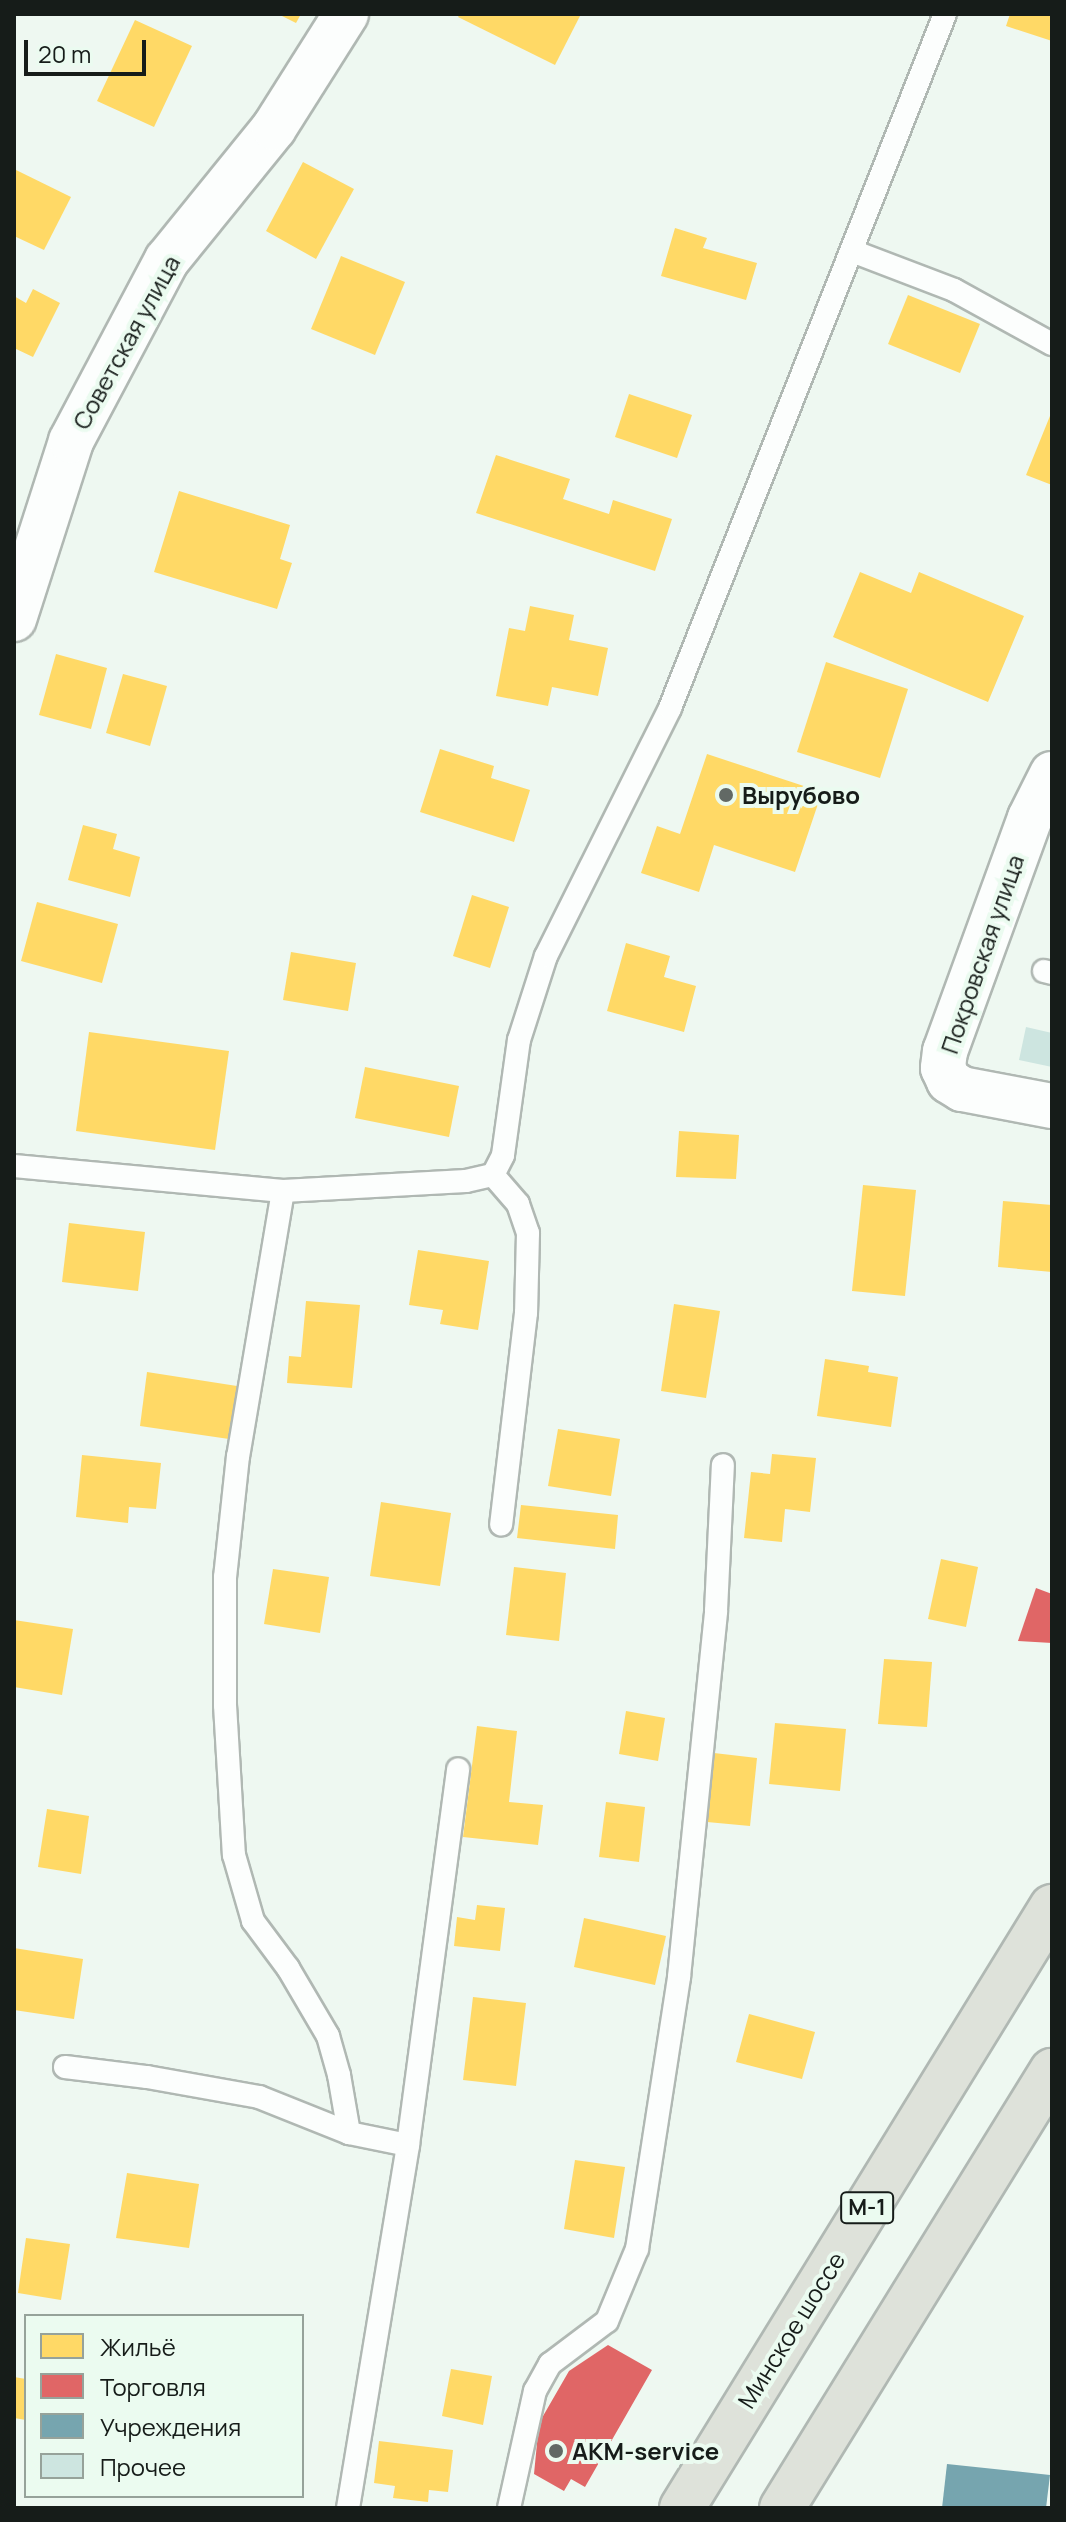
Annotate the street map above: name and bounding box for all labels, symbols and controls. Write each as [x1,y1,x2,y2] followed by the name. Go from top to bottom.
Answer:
[28,24,150,74] scale bar
[38,37,91,70] text: 20 m
[66,250,186,434] street label: Советская улица
[742,781,860,809] place label: Вырубово
[717,786,735,804] marker: Вырубово
[934,851,1030,1057] street label: Покровская улица
[839,2190,895,2226] road number: М-1
[731,2247,851,2413] street label: Минское шоссе
[24,2314,304,2498] legend
[100,2330,176,2363] text: Жильё
[100,2370,206,2403] text: Торговля
[100,2410,241,2443] text: Учреждения
[572,2437,719,2465] place label: AKM-service
[547,2442,565,2460] marker: AKM-service
[100,2450,186,2483] text: Прочее

